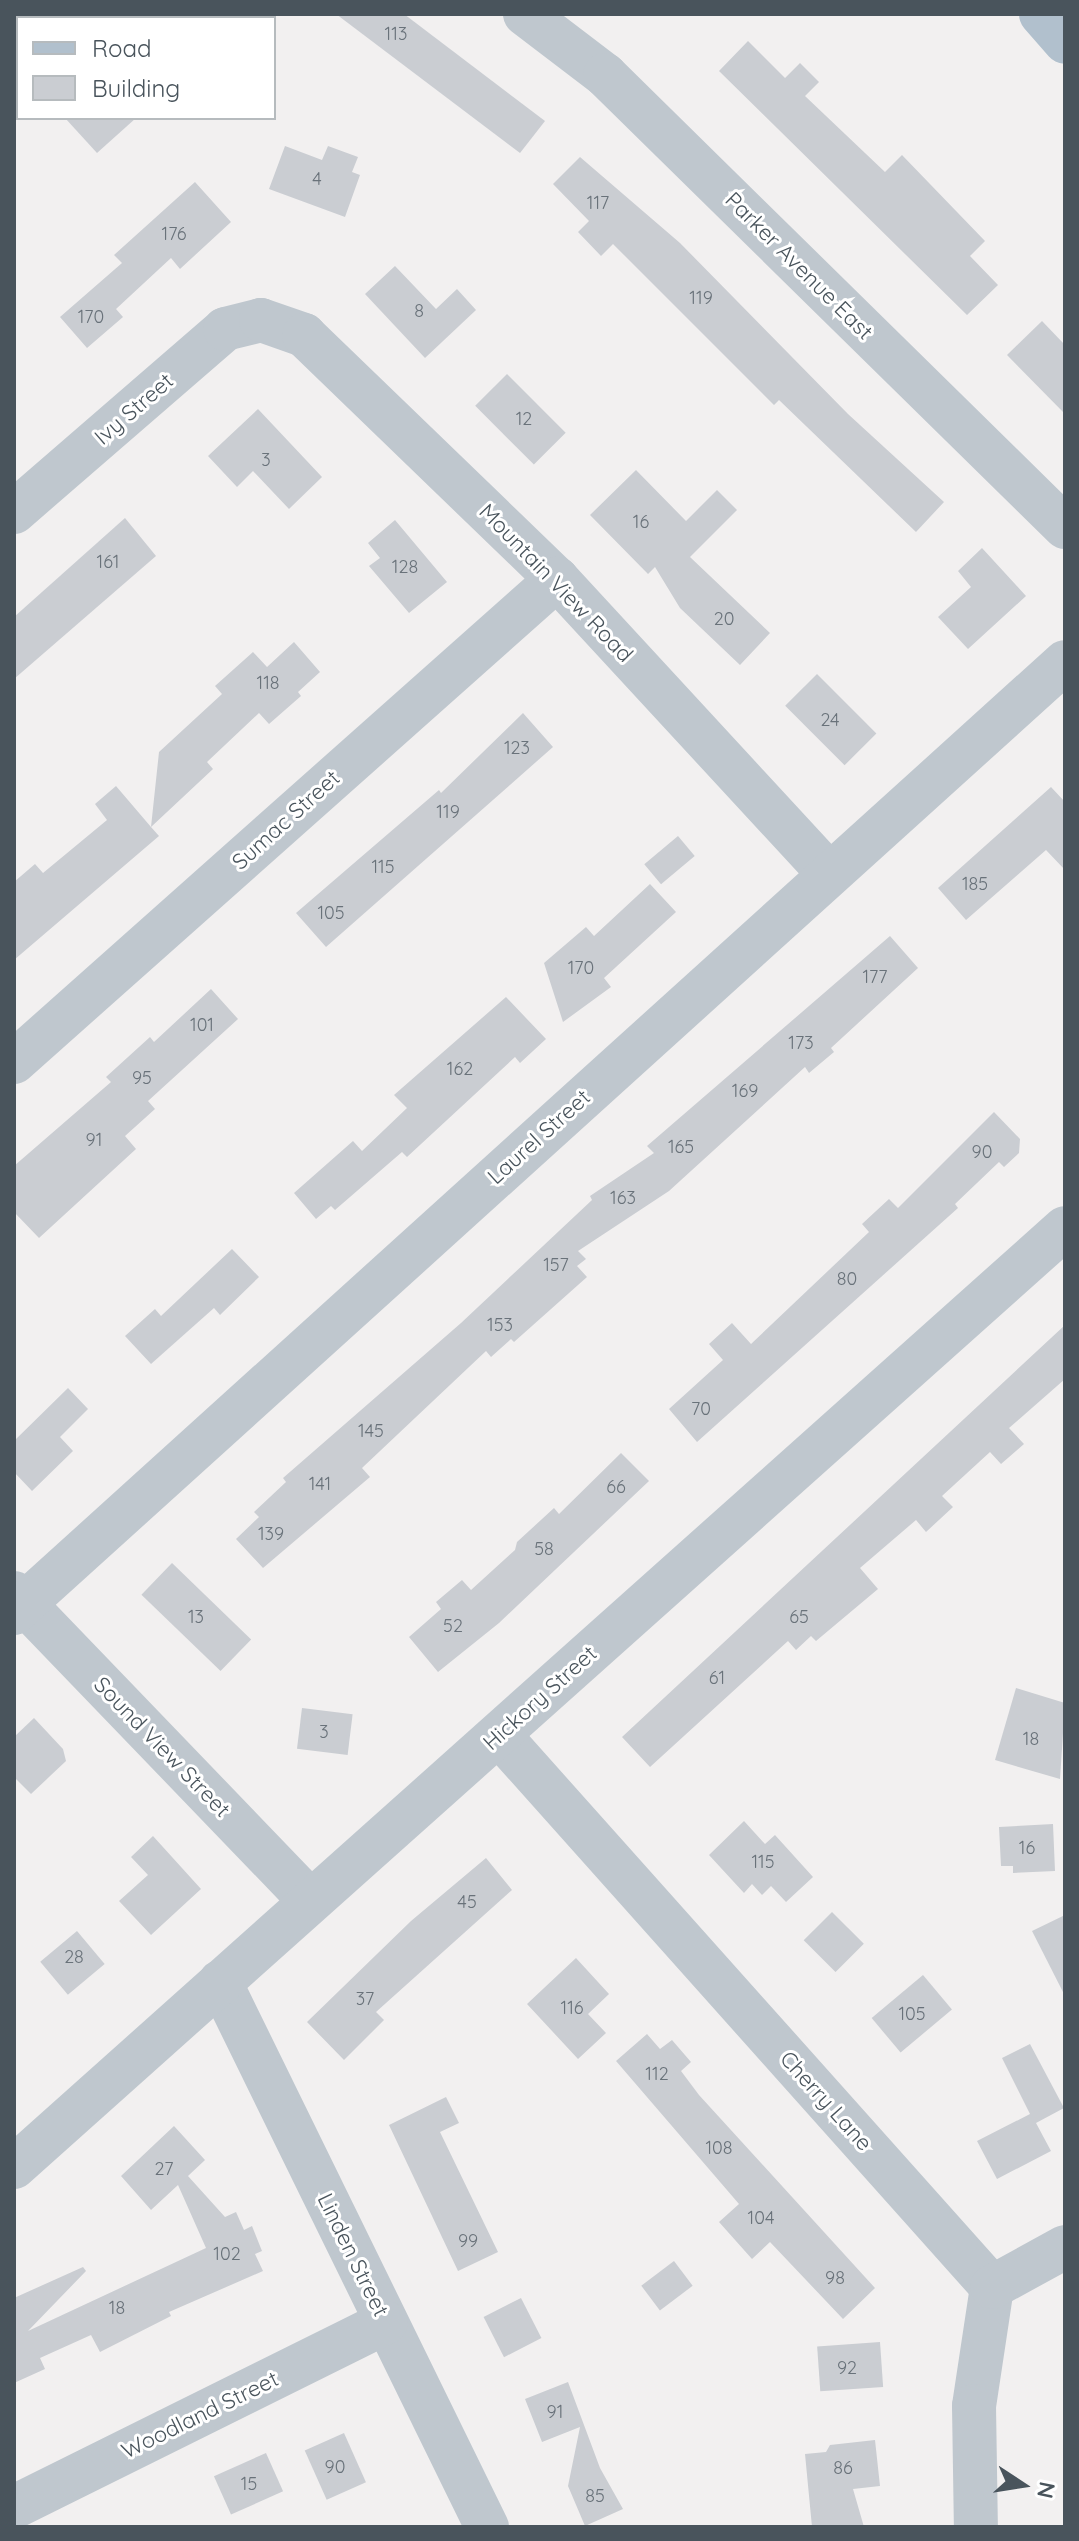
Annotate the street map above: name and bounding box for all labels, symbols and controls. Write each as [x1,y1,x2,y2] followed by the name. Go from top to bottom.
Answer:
[16,16,276,120] legend
[385,23,407,45] house number: 113
[92,33,152,63] text: Road
[92,73,180,103] text: Building
[312,168,322,190] house number: 4
[720,187,878,345] street label: Parker Avenue East
[587,192,609,214] house number: 117
[161,223,187,245] house number: 176
[689,287,713,309] house number: 119
[414,300,424,322] house number: 8
[78,306,104,328] house number: 170
[89,368,179,450] street label: Ivy Street
[516,408,532,430] house number: 12
[261,449,271,471] house number: 3
[474,498,638,668] street label: Mountain View Road
[633,511,649,533] house number: 16
[97,551,119,573] house number: 161
[392,556,418,578] house number: 128
[714,608,734,630] house number: 20
[256,672,280,694] house number: 118
[820,709,840,731] house number: 24
[504,737,530,759] house number: 123
[227,765,345,875] street label: Sumac Street
[436,801,460,823] house number: 119
[371,856,395,878] house number: 115
[962,873,988,895] house number: 185
[317,902,345,924] house number: 105
[568,957,594,979] house number: 170
[862,966,888,988] house number: 177
[190,1014,214,1036] house number: 101
[788,1032,814,1054] house number: 173
[447,1058,473,1080] house number: 162
[132,1067,152,1089] house number: 95
[732,1080,758,1102] house number: 169
[482,1084,596,1190] street label: Laurel Street
[86,1129,102,1151] house number: 91
[668,1136,694,1158] house number: 165
[972,1141,992,1163] house number: 90
[610,1187,636,1209] house number: 163
[543,1254,569,1276] house number: 157
[837,1268,857,1290] house number: 80
[487,1314,513,1336] house number: 153
[691,1398,711,1420] house number: 70
[358,1420,384,1442] house number: 145
[309,1473,331,1495] house number: 141
[606,1476,626,1498] house number: 66
[258,1523,284,1545] house number: 139
[534,1538,554,1560] house number: 58
[188,1606,204,1628] house number: 13
[789,1606,809,1628] house number: 65
[443,1615,463,1637] house number: 52
[478,1640,602,1756] street label: Hickory Street
[709,1667,725,1689] house number: 61
[88,1671,236,1823] street label: Sound View Street
[319,1721,329,1743] house number: 3
[1023,1728,1039,1750] house number: 18
[1019,1837,1035,1859] house number: 16
[751,1851,775,1873] house number: 115
[457,1891,477,1913] house number: 45
[64,1946,84,1968] house number: 28
[356,1988,374,2010] house number: 37
[560,1997,584,2019] house number: 116
[898,2003,926,2025] house number: 105
[774,2046,878,2156] street label: Cherry Lane
[645,2063,669,2085] house number: 112
[705,2137,733,2159] house number: 108
[155,2158,173,2180] house number: 27
[312,2189,394,2321] street label: Linden Street
[748,2207,774,2229] house number: 104
[458,2230,478,2252] house number: 99
[213,2243,241,2265] house number: 102
[825,2267,845,2289] house number: 98
[109,2297,125,2319] house number: 18
[837,2357,857,2379] house number: 92
[117,2366,283,2464] street label: Woodland Street
[547,2401,563,2423] house number: 91
[983,2445,1063,2525] north arrow
[325,2456,345,2478] house number: 90
[833,2457,853,2479] house number: 86
[241,2473,257,2495] house number: 15
[1031,2479,1062,2501] text: N
[585,2485,605,2507] house number: 85

